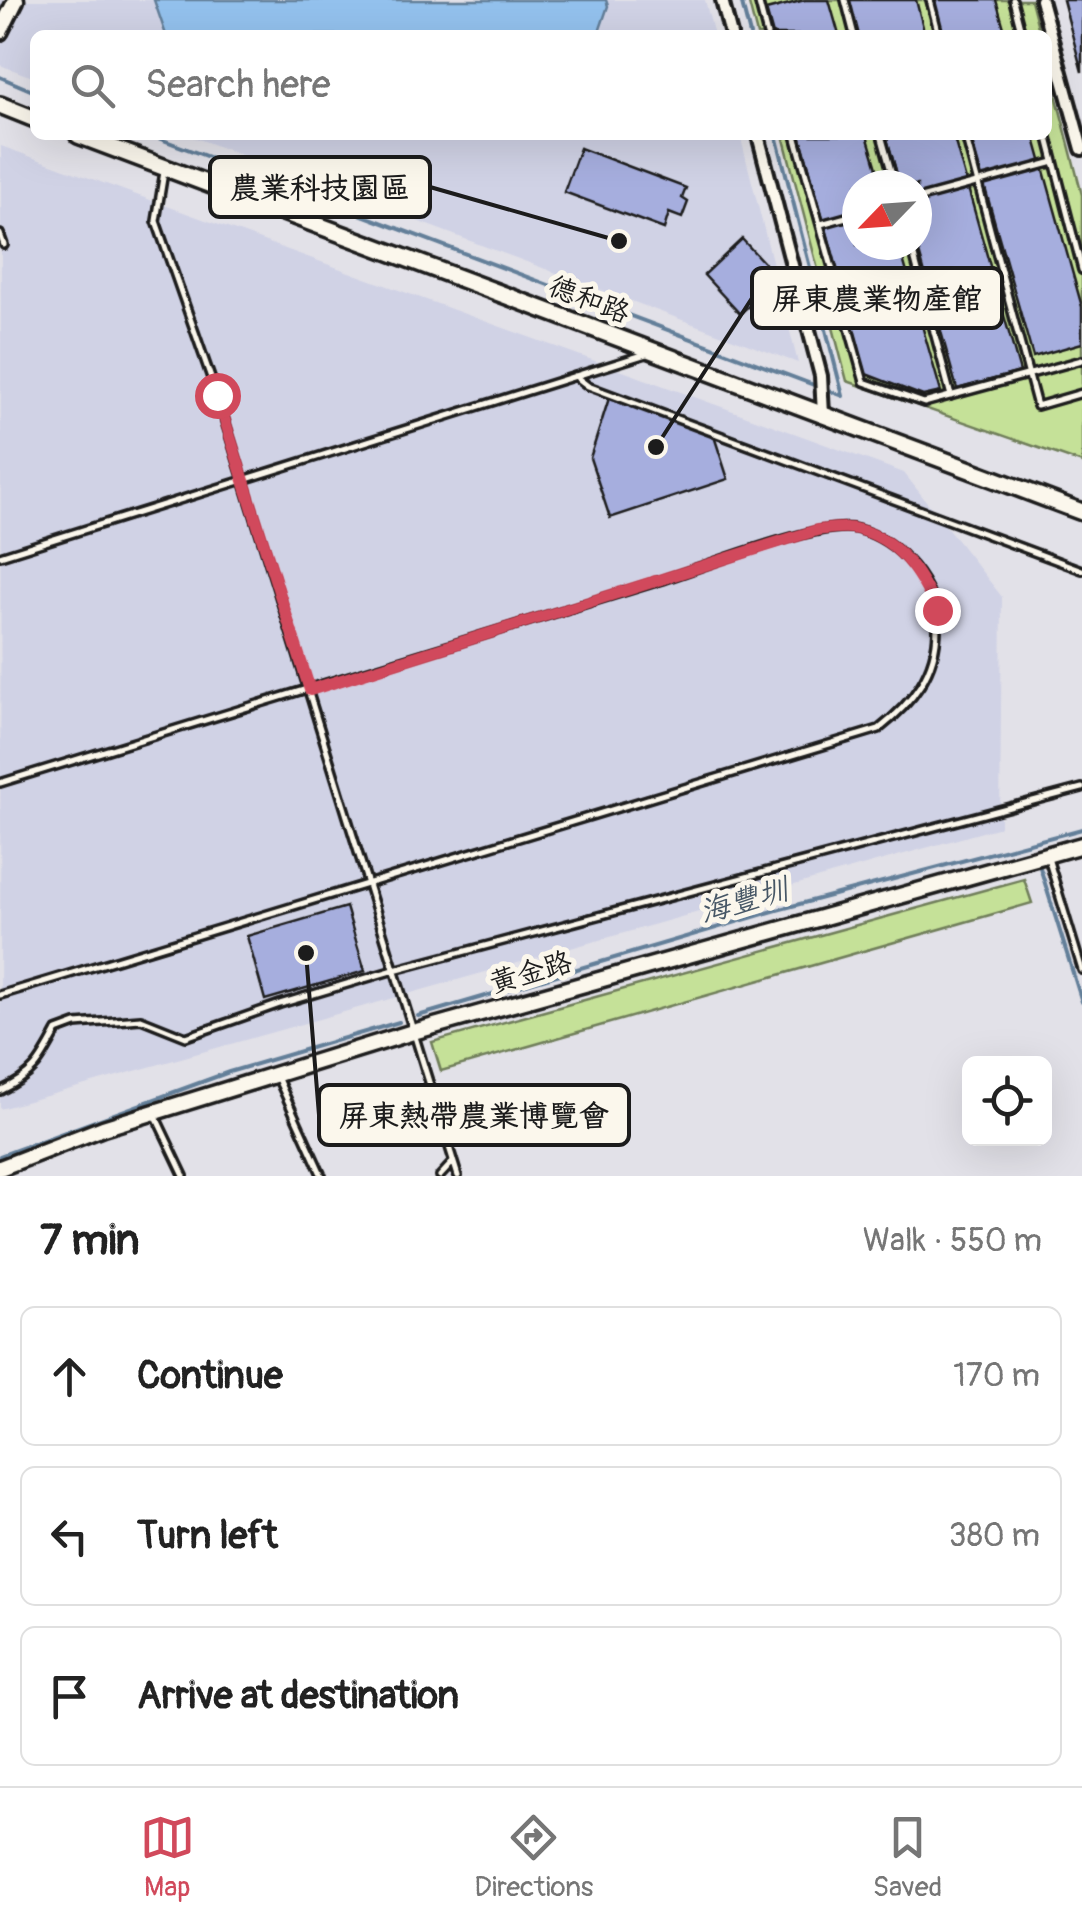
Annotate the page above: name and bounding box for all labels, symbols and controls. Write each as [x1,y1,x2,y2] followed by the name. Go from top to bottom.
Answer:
[30,30,1052,140] search box
[65,58,120,113] icon: search
[145,61,331,109] text: Search here
[210,157,430,217] callout: 農業科技園區
[230,170,410,207] text: 農業科技園區
[842,170,932,260] north arrow
[752,268,1002,328] callout: 屏東農業物產館
[544,269,634,331] street label: 德和路
[772,281,982,318] text: 屏東農業物產館
[195,373,241,419] route start
[915,588,961,634] route end
[696,870,795,931] water label: 海豐圳
[486,945,576,1001] street label: 黃金路
[962,1056,1052,1146] map controls
[962,1056,1052,1146] button: locate
[319,1085,629,1145] callout: 屏東熱帶農業博覽會
[339,1098,609,1135] text: 屏東熱帶農業博覽會
[40,1215,139,1267] text: 7 min
[863,1221,1042,1261] text: Walk · 550 m
[42,1349,97,1404] icon: ahead
[137,1352,283,1400] text: Continue
[953,1356,1040,1396] text: 170 m
[42,1509,97,1564] icon: left
[137,1512,278,1560] text: Turn left
[949,1516,1040,1556] text: 380 m
[42,1669,97,1724] icon: arrive
[137,1672,459,1720] text: Arrive at destination
[140,1810,195,1905] tab: Map
[474,1810,593,1905] tab: Directions
[873,1810,942,1905] tab: Saved

